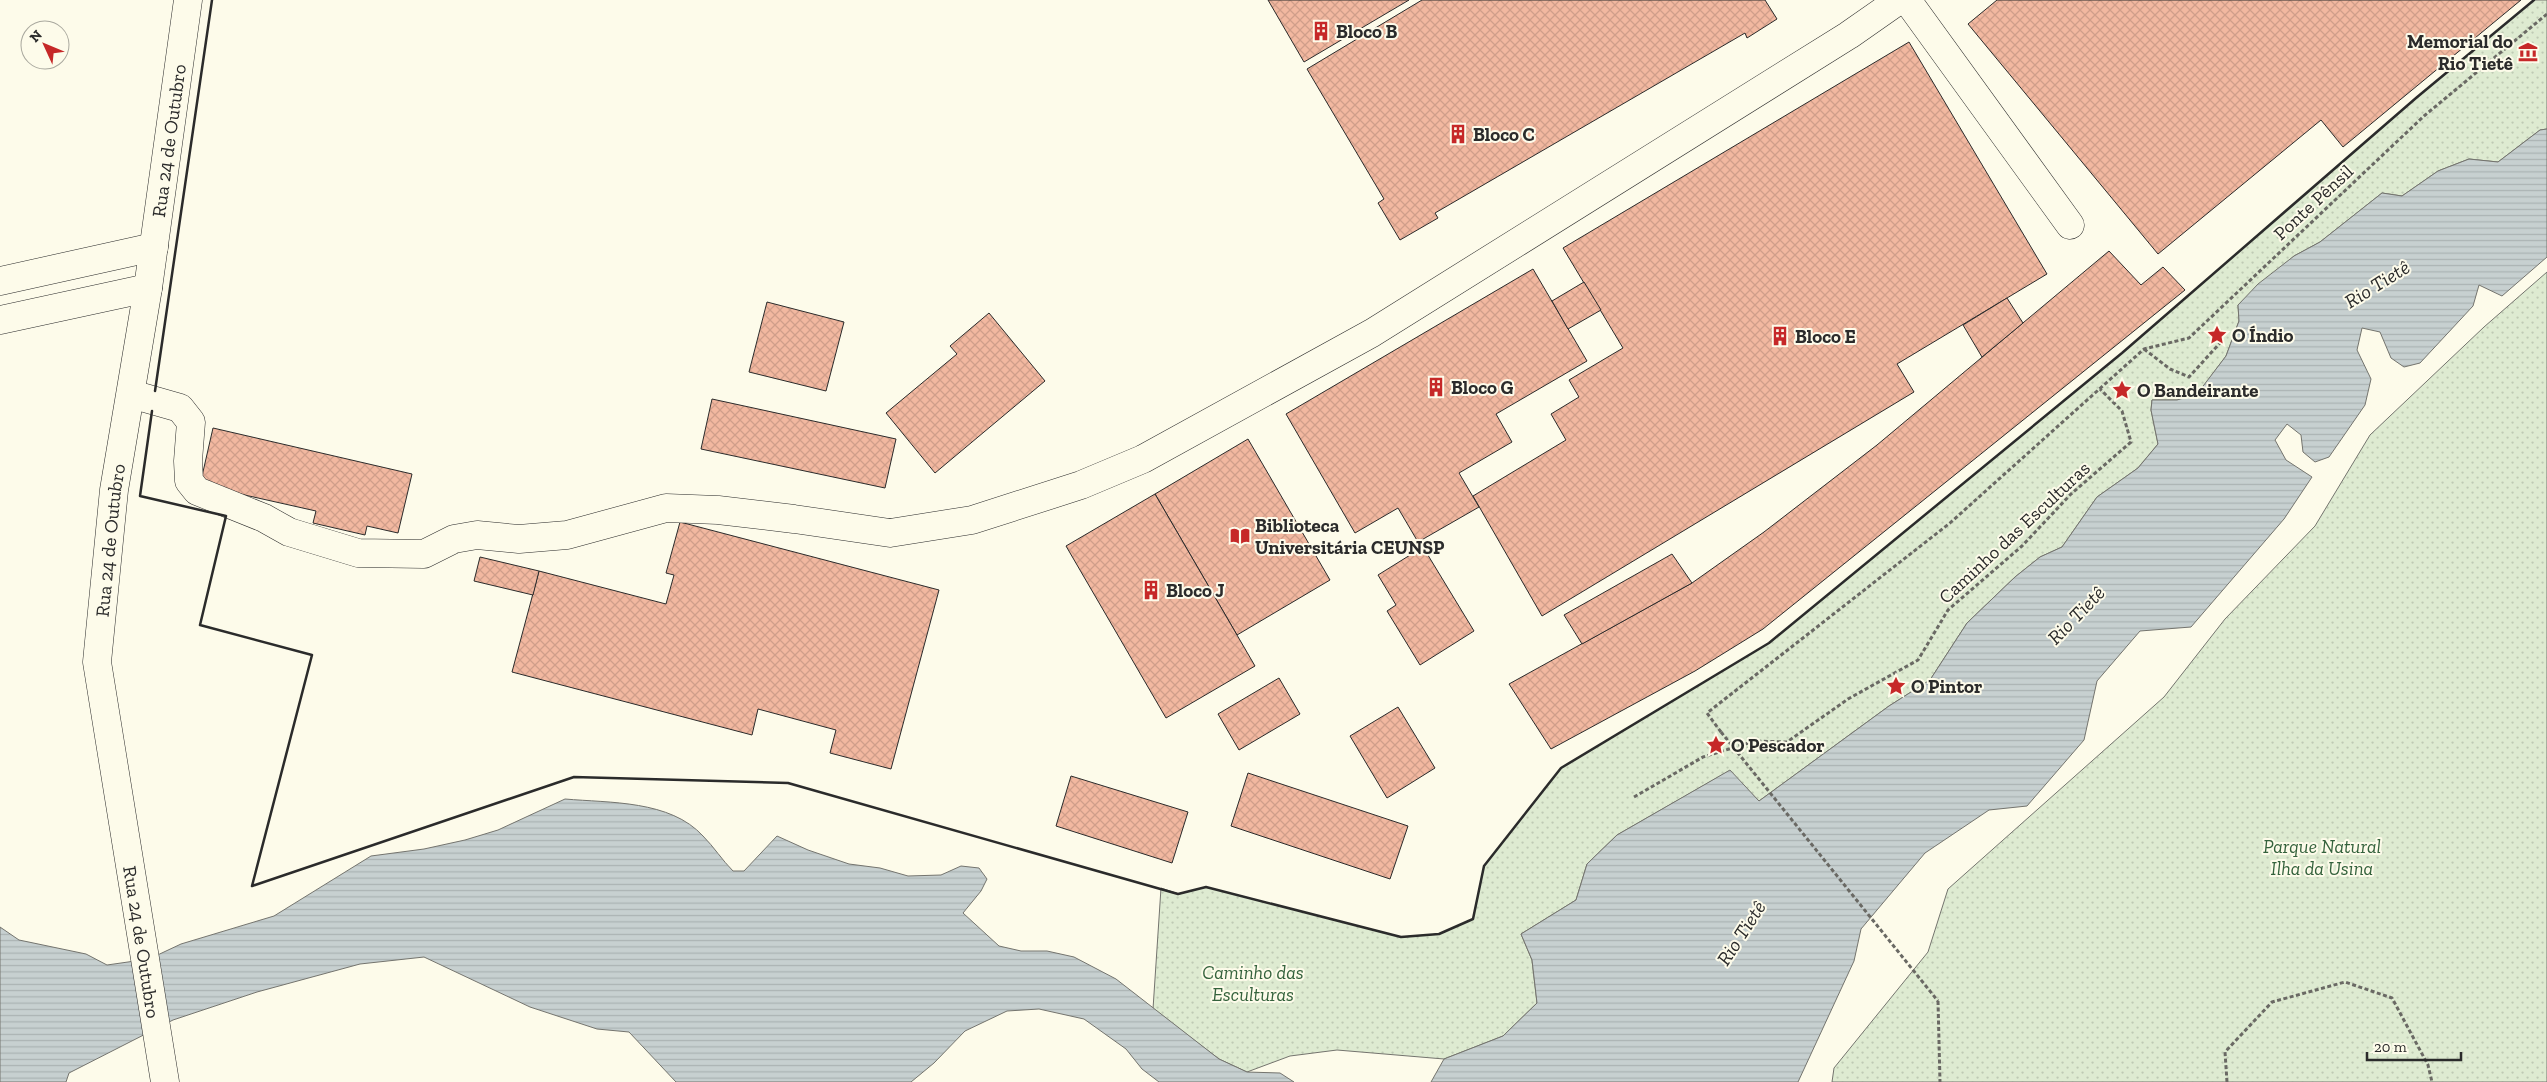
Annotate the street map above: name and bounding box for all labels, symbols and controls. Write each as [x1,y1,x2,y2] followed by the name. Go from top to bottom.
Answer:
[20,20,70,70] north arrow
[1310,20,1332,42] building icon: Bloco B
[1336,20,1398,43] place label: Bloco B
[26,26,46,46] text: N
[2407,30,2513,75] place label: Memorial do Rio Tietê
[2517,41,2539,63] museum icon: Memorial do Rio Tietê
[147,62,191,219] street label: Rua 24 de Outubro
[1447,123,1469,145] building icon: Bloco C
[1473,123,1535,146] place label: Bloco C
[2269,160,2358,245] street label: Ponte Pênsil
[2340,255,2414,313] water label: Rio Tietê
[2206,324,2228,346] place icon: O Índio
[2232,324,2293,347] place label: O Índio
[1769,325,1791,347] building icon: Bloco E
[1795,325,1856,348] place label: Bloco E
[1425,376,1447,398] building icon: Bloco G
[1451,376,1514,399] place label: Bloco G
[2111,379,2133,401] place icon: O Bandeirante
[2137,379,2258,402] place label: O Bandeirante
[1934,456,2095,608] street label: Caminho das Esculturas
[91,462,130,618] street label: Rua 24 de Outubro
[1255,514,1445,559] place label: Biblioteca Universitária CEUNSP
[1229,525,1251,547] library icon: Biblioteca Universitária CEUNSP
[1140,579,1162,601] building icon: Bloco J
[1166,579,1225,602] place label: Bloco J
[2042,581,2110,649] water label: Rio Tietê
[1885,675,1907,697] place icon: O Pintor
[1911,675,1983,698] place label: O Pintor
[1705,734,1727,756] place icon: O Pescador
[1731,734,1825,757] place label: O Pescador
[2263,835,2381,880] park label: Parque Natural Ilha da Usina
[118,864,165,1020] street label: Rua 24 de Outubro
[1711,896,1771,970] water label: Rio Tietê
[1202,961,1304,1006] park label: Caminho das Esculturas
[2367,1030,2461,1062] scale bar
[2374,1038,2407,1056] text: 20 m

